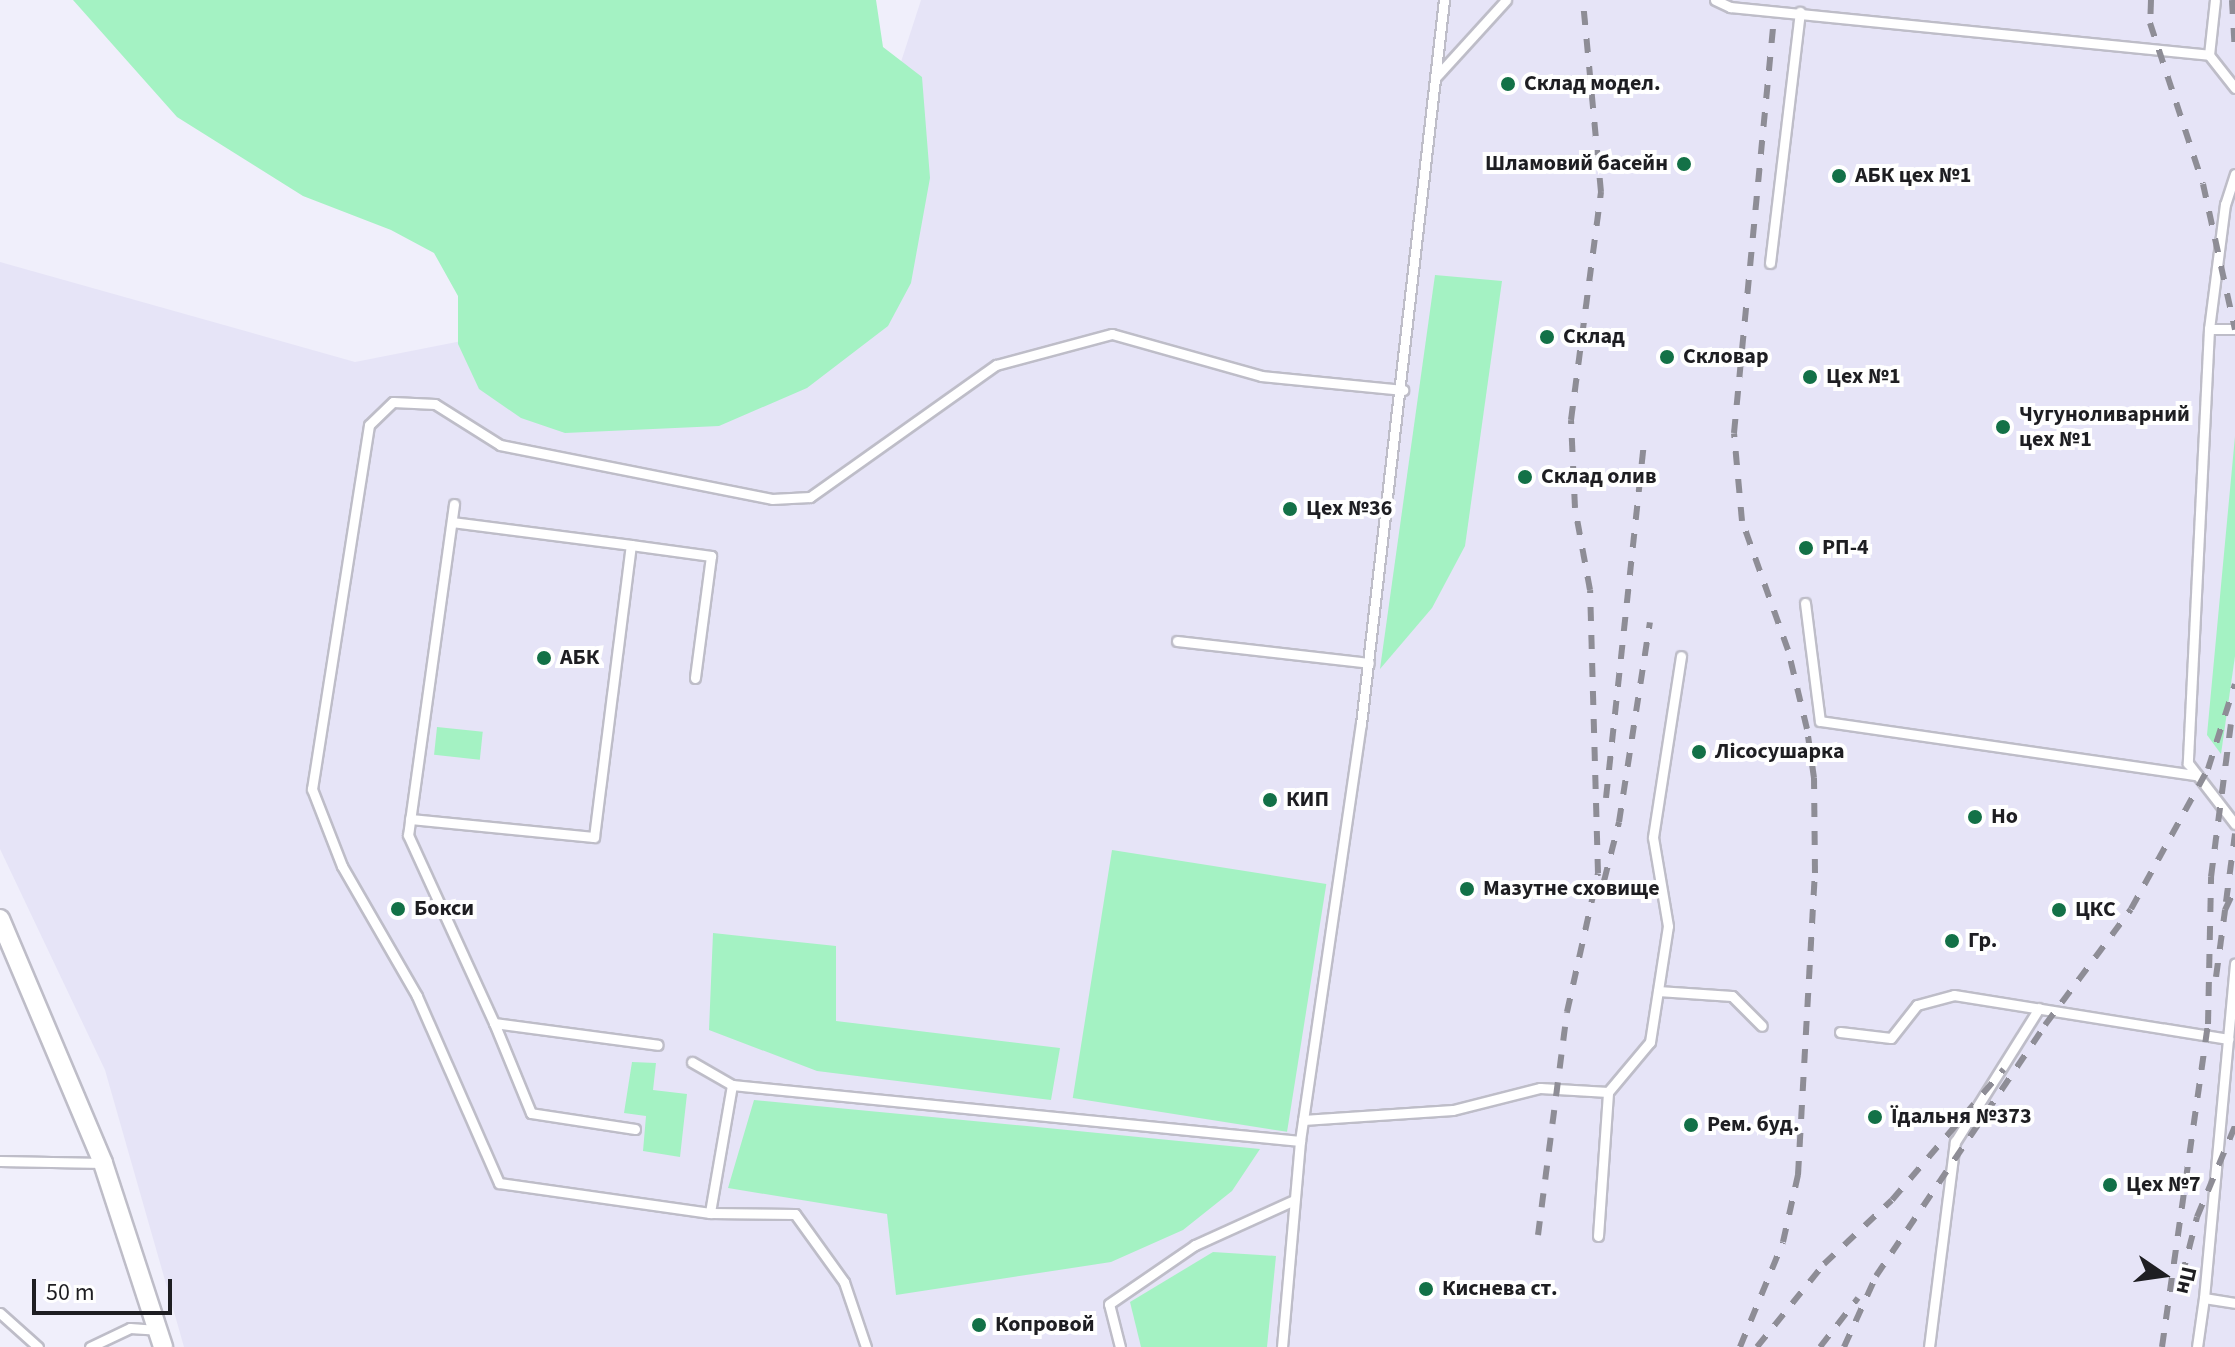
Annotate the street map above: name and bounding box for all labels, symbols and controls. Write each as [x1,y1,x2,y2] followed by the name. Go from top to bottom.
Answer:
[1524,71,1660,97] place label: Склад модел.
[1499,75,1517,93] marker: Склад модел.
[1485,151,1668,177] place label: Шламовий басейн
[1675,155,1693,173] marker: Шламовий басейн
[1855,163,1971,189] place label: АБК цех №1
[1830,167,1848,185] marker: АБК цех №1
[1563,324,1625,350] place label: Склад
[1538,328,1556,346] marker: Склад
[1683,344,1768,370] place label: Скловар
[1658,348,1676,366] marker: Скловар
[1826,364,1901,390] place label: Цех №1
[1801,368,1819,386] marker: Цех №1
[2019,401,2190,452] place label: Чугуноливарний цех №1
[1994,418,2012,436] marker: Чугуноливарний цех №1
[1541,464,1657,490] place label: Склад олив
[1516,468,1534,486] marker: Склад олив
[1306,496,1392,522] place label: Цех №36
[1281,500,1299,518] marker: Цех №36
[1822,535,1869,561] place label: РП-4
[1797,539,1815,557] marker: РП-4
[560,645,599,671] place label: АБК
[535,649,553,667] marker: АБК
[1715,739,1844,765] place label: Лісосушарка
[1690,743,1708,761] marker: Лісосушарка
[1286,787,1329,813] place label: КИП
[1261,791,1279,809] marker: КИП
[1991,804,2018,830] place label: Но
[1966,808,1984,826] marker: Но
[1483,876,1660,902] place label: Мазутне сховище
[1458,880,1476,898] marker: Мазутне сховище
[414,896,474,922] place label: Бокси
[2075,897,2116,923] place label: ЦКС
[389,900,407,918] marker: Бокси
[2050,901,2068,919] marker: ЦКС
[1968,928,1997,954] place label: Гр.
[1943,932,1961,950] marker: Гр.
[1891,1104,2032,1130] place label: Їдальня №373
[1866,1108,1884,1126] marker: Їдальня №373
[1707,1112,1800,1138] place label: Рем. буд.
[1682,1116,1700,1134] marker: Рем. буд.
[2126,1172,2201,1198] place label: Цех №7
[2101,1176,2119,1194] marker: Цех №7
[2123,1235,2203,1315] north arrow
[36,1263,176,1313] scale bar
[2168,1263,2205,1297] text: Пн
[46,1275,95,1310] text: 50 m
[1442,1276,1558,1302] place label: Киснева ст.
[1417,1280,1435,1298] marker: Киснева ст.
[995,1312,1094,1338] place label: Копровой
[970,1316,988,1334] marker: Копровой

